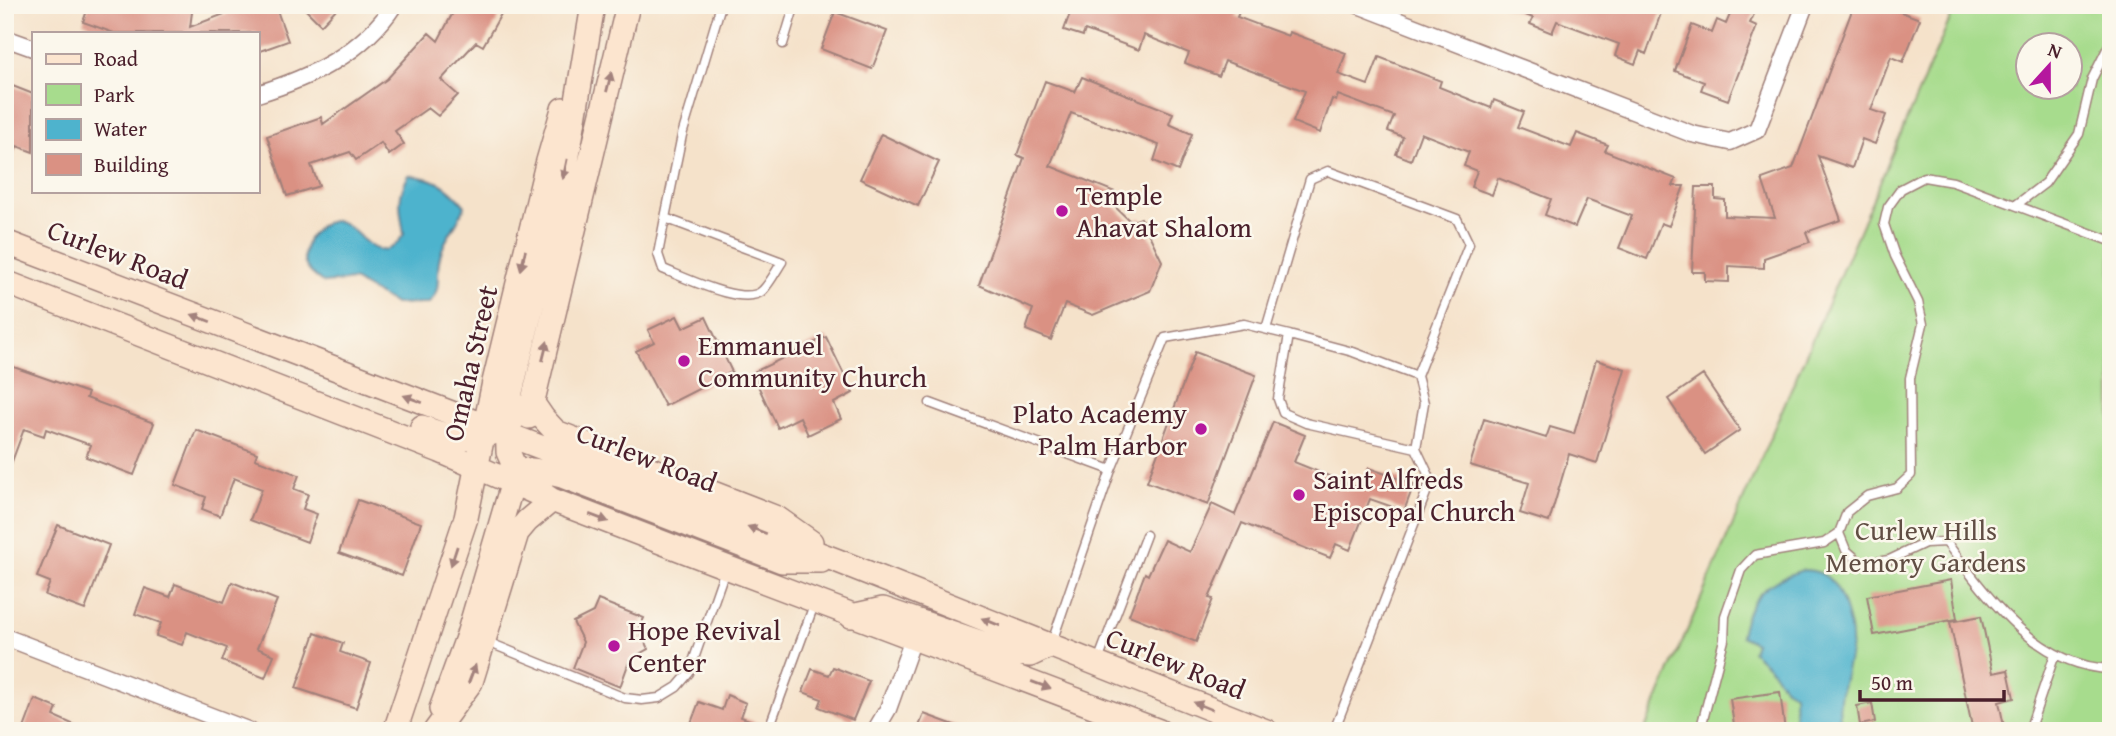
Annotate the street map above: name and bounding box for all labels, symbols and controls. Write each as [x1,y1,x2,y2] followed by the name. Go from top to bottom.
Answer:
[32,32,259,192] legend
[2014,32,2084,102] north arrow
[2044,35,2066,66] text: N
[94,43,139,74] text: Road
[604,71,615,93] one-way arrow
[94,79,135,110] text: Park
[94,113,147,144] text: Water
[94,149,169,180] text: Building
[559,158,570,180] one-way arrow
[1076,174,1252,247] place label: Temple Ahavat Shalom
[1054,203,1070,219] marker: Temple Ahavat Shalom
[42,208,194,299] street label: Curlew Road
[518,249,529,271] one-way arrow
[432,281,507,445] street label: Omaha Street
[190,312,211,323] one-way arrow
[698,324,927,397] place label: Emmanuel Community Church
[539,340,550,362] one-way arrow
[676,353,692,369] marker: Emmanuel Community Church
[1013,392,1187,465] place label: Plato Academy Palm Harbor
[403,394,424,405] one-way arrow
[571,411,723,502] street label: Curlew Road
[1193,421,1209,437] marker: Plato Academy Palm Harbor
[1313,458,1516,531] place label: Saint Alfreds Episcopal Church
[1291,487,1307,503] marker: Saint Alfreds Episcopal Church
[1826,509,2026,582] park label: Curlew Hills Memory Gardens
[588,512,609,523] one-way arrow
[746,525,767,536] one-way arrow
[448,546,459,567] one-way arrow
[628,609,781,682] place label: Hope Revival Center
[981,616,1002,627] one-way arrow
[1100,616,1252,709] street label: Curlew Road
[606,638,622,654] marker: Hope Revival Center
[1860,659,2004,703] scale bar
[467,664,478,685] one-way arrow
[1871,667,1913,698] text: 50 m
[1030,680,1051,691] one-way arrow
[1192,700,1213,711] one-way arrow

